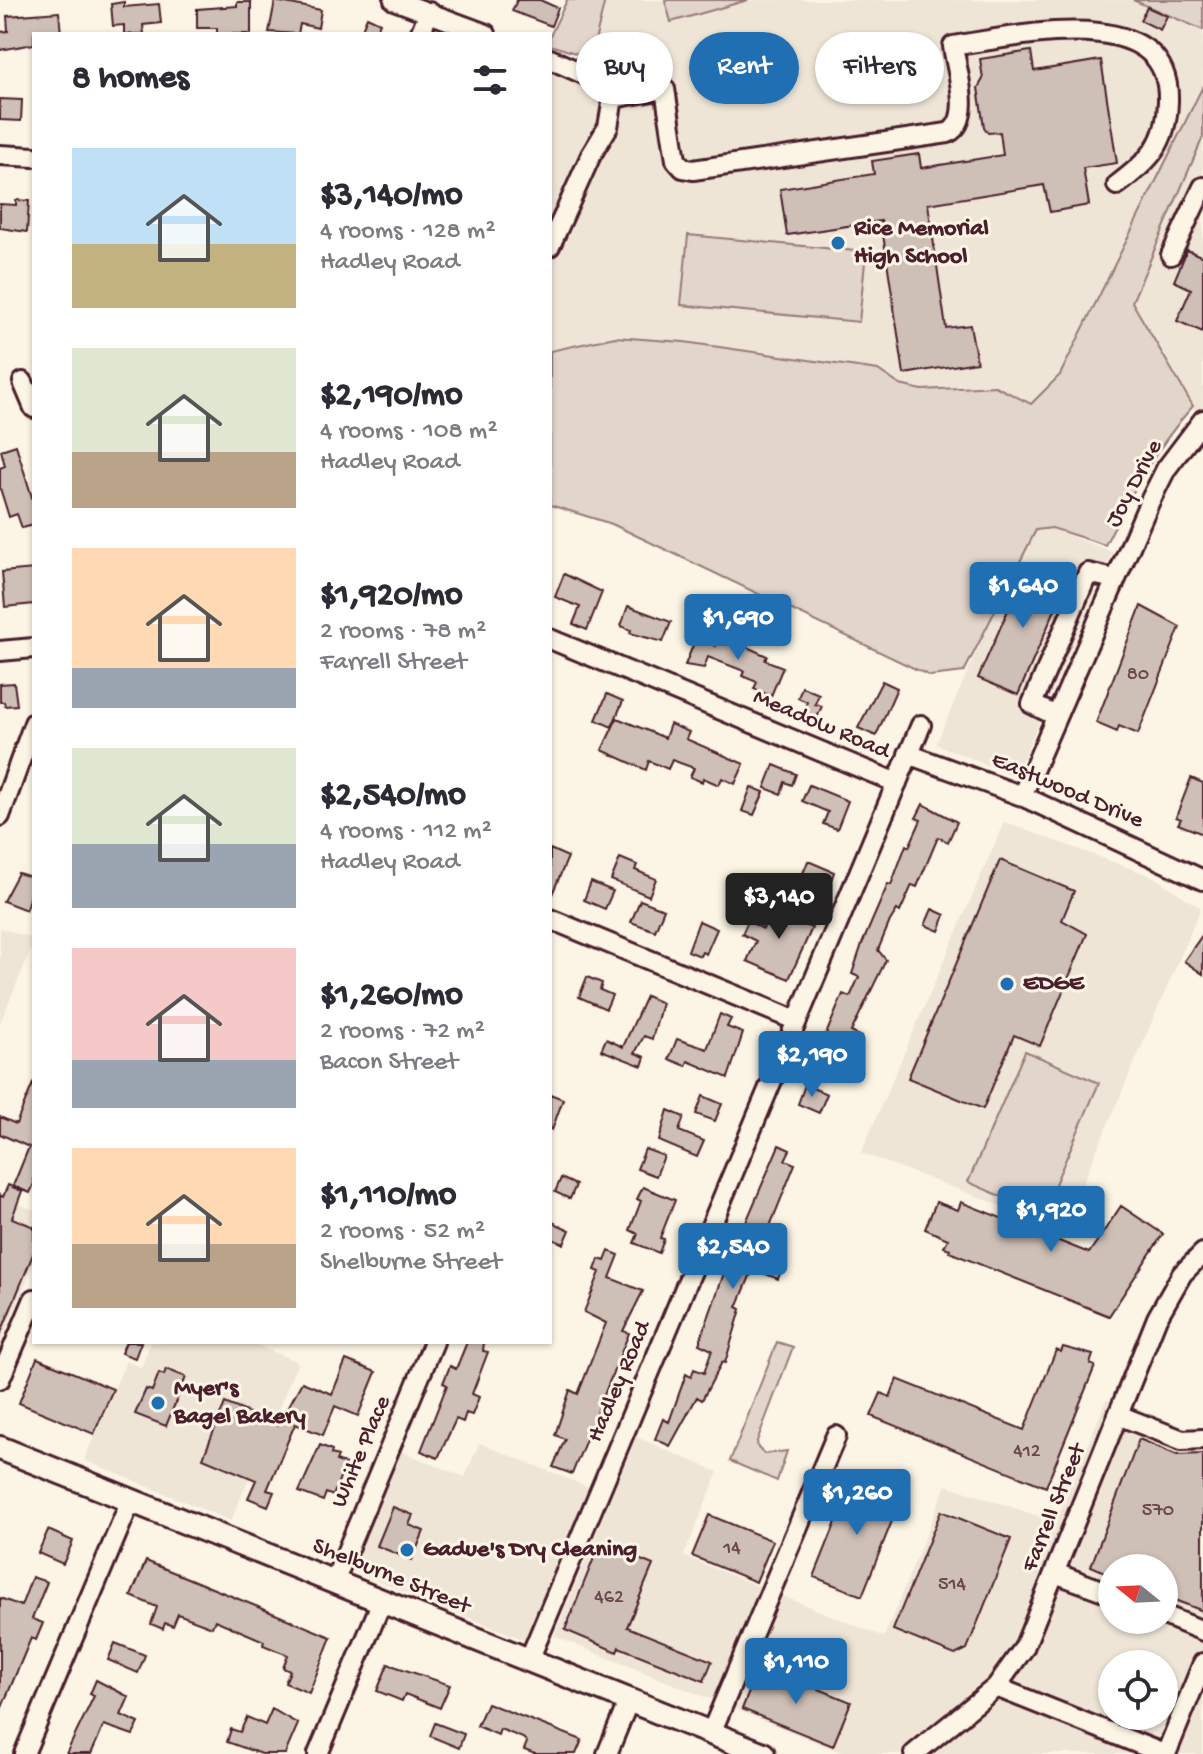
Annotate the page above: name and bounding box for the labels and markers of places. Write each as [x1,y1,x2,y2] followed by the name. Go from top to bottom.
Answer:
[853,215,989,272] place label: Rice Memorial High School
[829,234,847,252] marker: Rice Memorial High School
[958,562,1088,630] pin: $1,640
[673,594,803,662] pin: $1,690
[714,873,844,941] pin: $3,140
[1023,970,1086,999] place label: EDGE
[998,975,1016,993] marker: EDGE
[747,1031,877,1099] pin: $2,190
[986,1186,1116,1254] pin: $1,920
[668,1223,798,1291] pin: $2,540
[173,1375,306,1432] place label: Myer's Bagel Bakery
[149,1394,167,1412] marker: Myer's Bagel Bakery
[792,1469,922,1537] pin: $1,260
[423,1536,637,1565] place label: Gadue's Dry Cleaning
[398,1541,416,1559] marker: Gadue's Dry Cleaning
[731,1638,861,1706] pin: $1,110

